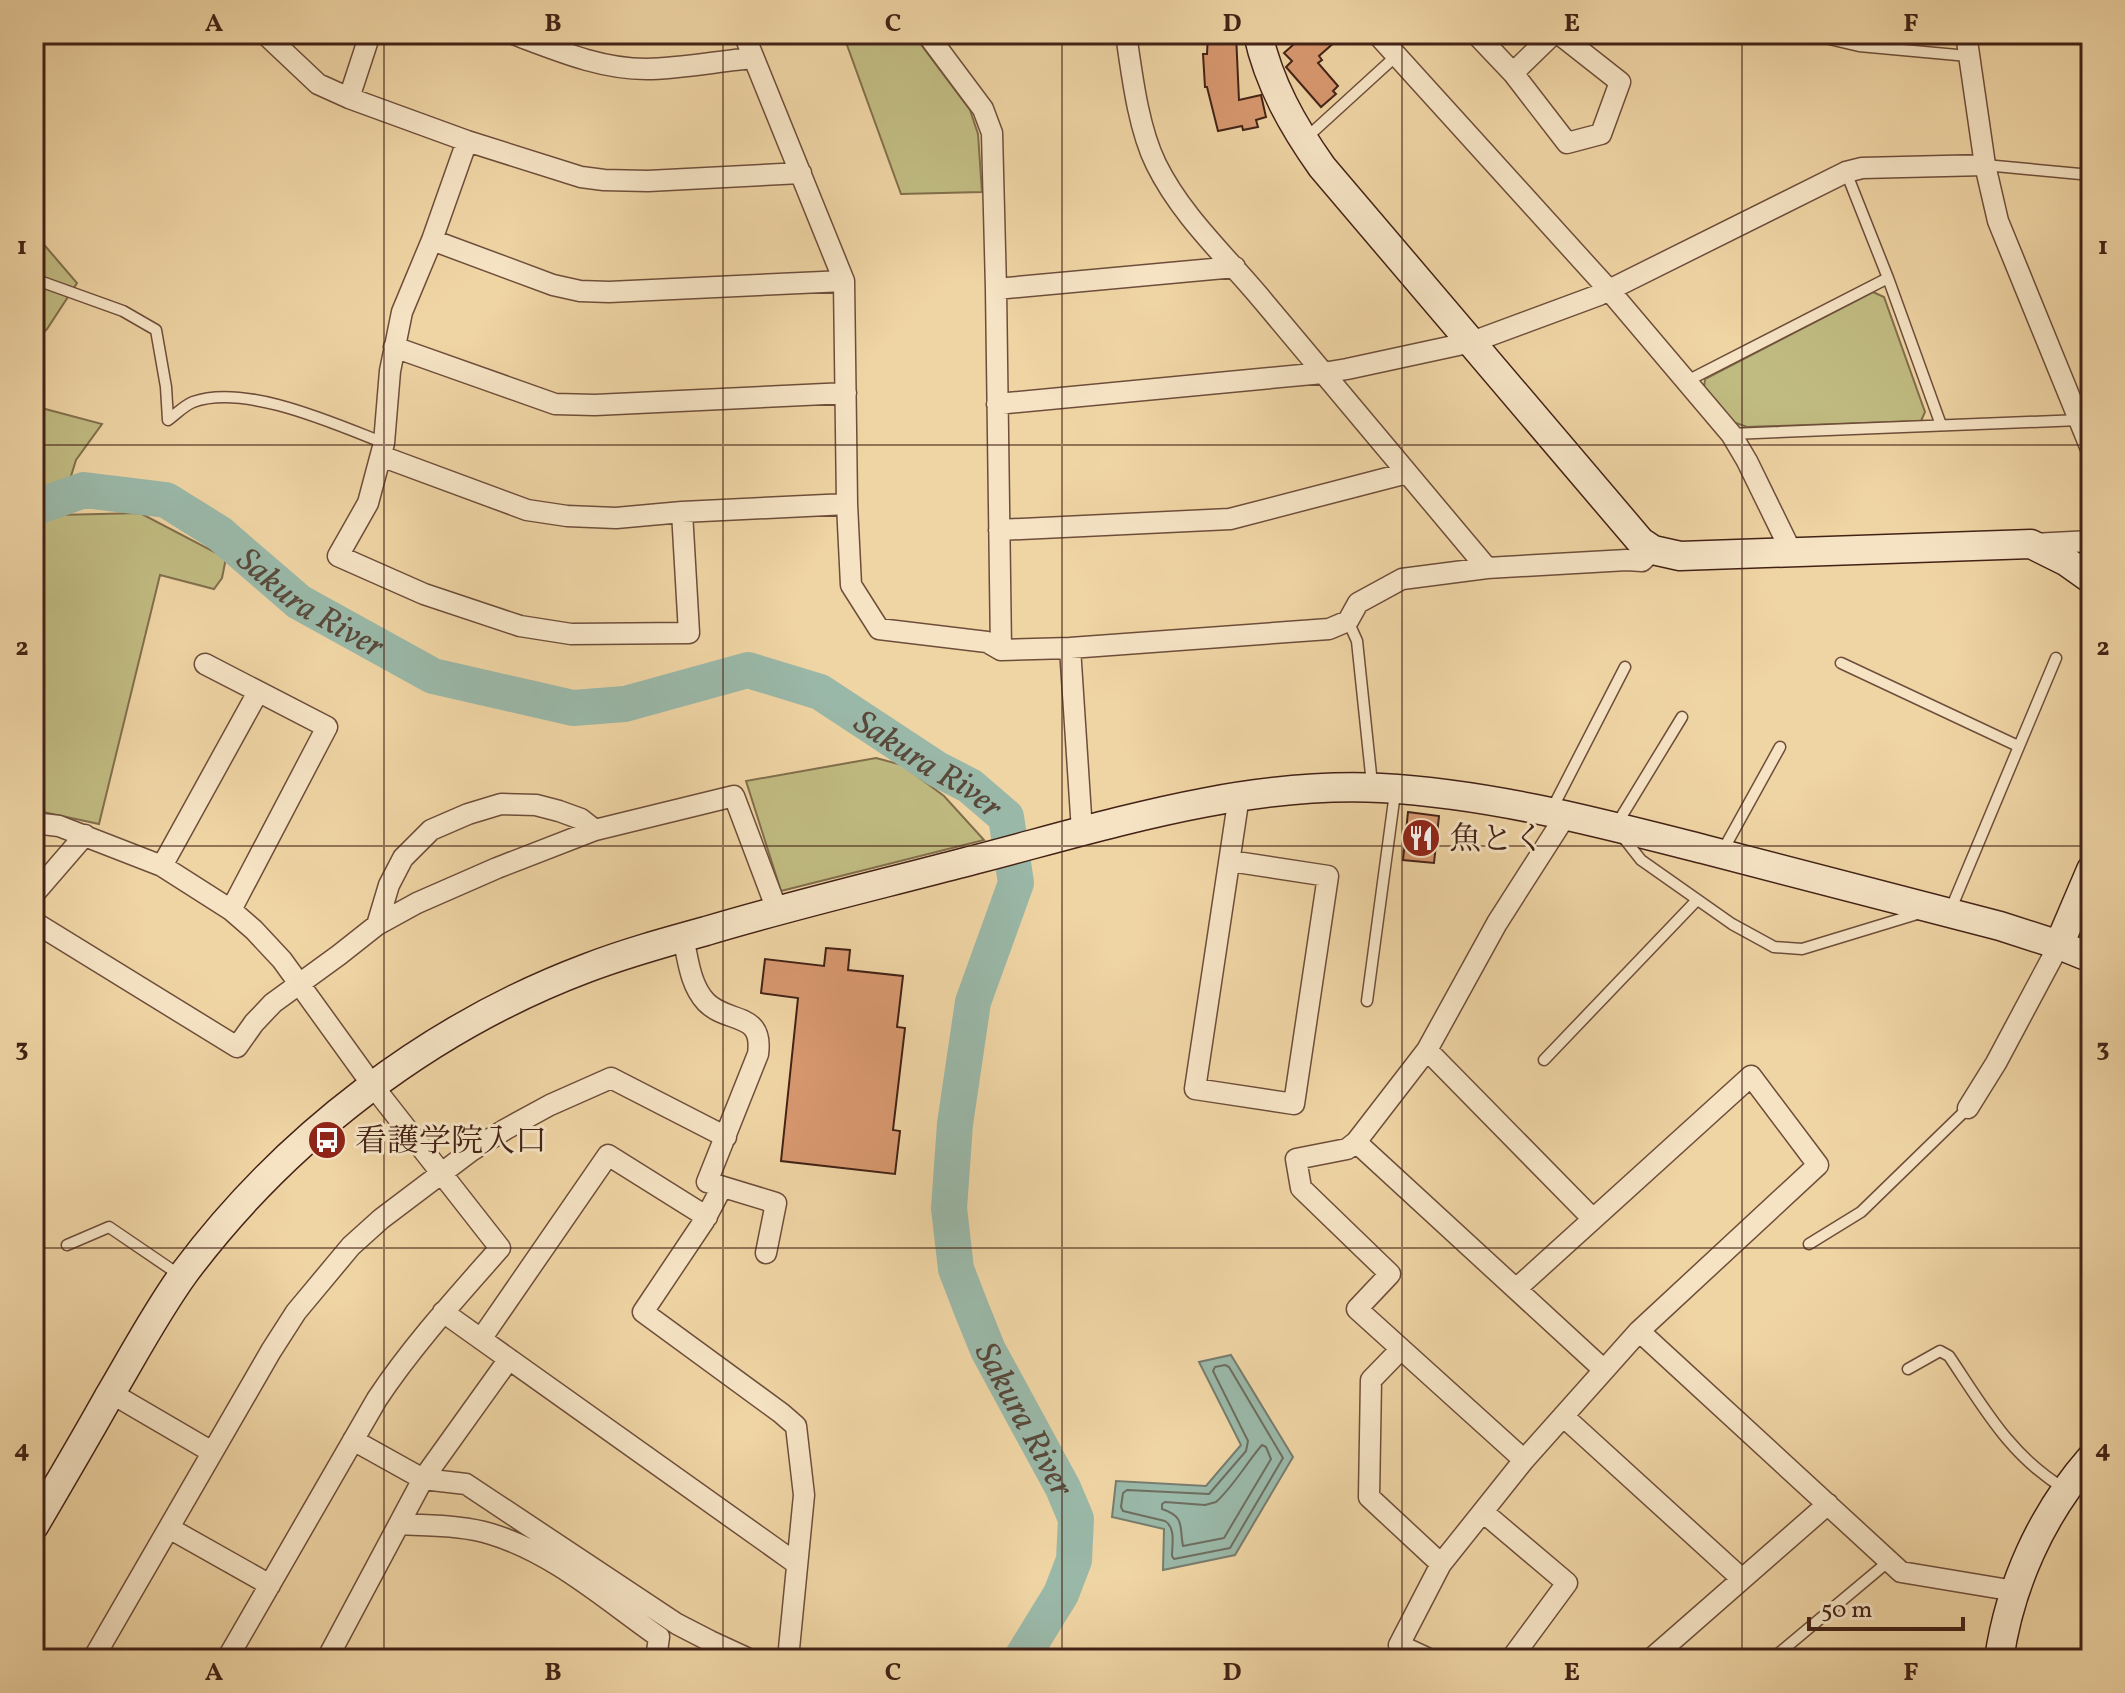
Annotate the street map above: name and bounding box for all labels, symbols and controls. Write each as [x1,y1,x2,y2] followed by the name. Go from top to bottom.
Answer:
[205,6,224,42] text: A
[544,6,562,42] text: B
[885,6,901,42] text: C
[1222,6,1242,42] text: D
[1564,6,1580,42] text: E
[1903,6,1919,42] text: F
[17,229,27,265] text: 1
[2098,229,2108,265] text: 1
[225,538,392,672] water label: Sakura River
[15,630,29,666] text: 2
[2096,630,2110,666] text: 2
[843,700,1012,831] water label: Sakura River
[1400,817,1442,859] restaurant icon: 魚とく
[1449,819,1545,863] place label: 魚とく
[15,1031,29,1067] text: 3
[2096,1031,2110,1067] text: 3
[306,1119,348,1161] bus stop icon: 看護学院入口
[355,1121,547,1165] place label: 看護学院入口
[961,1335,1084,1506] water label: Sakura River
[14,1432,30,1468] text: 4
[2095,1432,2111,1468] text: 4
[1809,1581,1963,1631] scale bar
[1821,1594,1873,1628] text: 50 m
[205,1655,224,1691] text: A
[544,1655,562,1691] text: B
[885,1655,901,1691] text: C
[1222,1655,1242,1691] text: D
[1564,1655,1580,1691] text: E
[1903,1655,1919,1691] text: F

